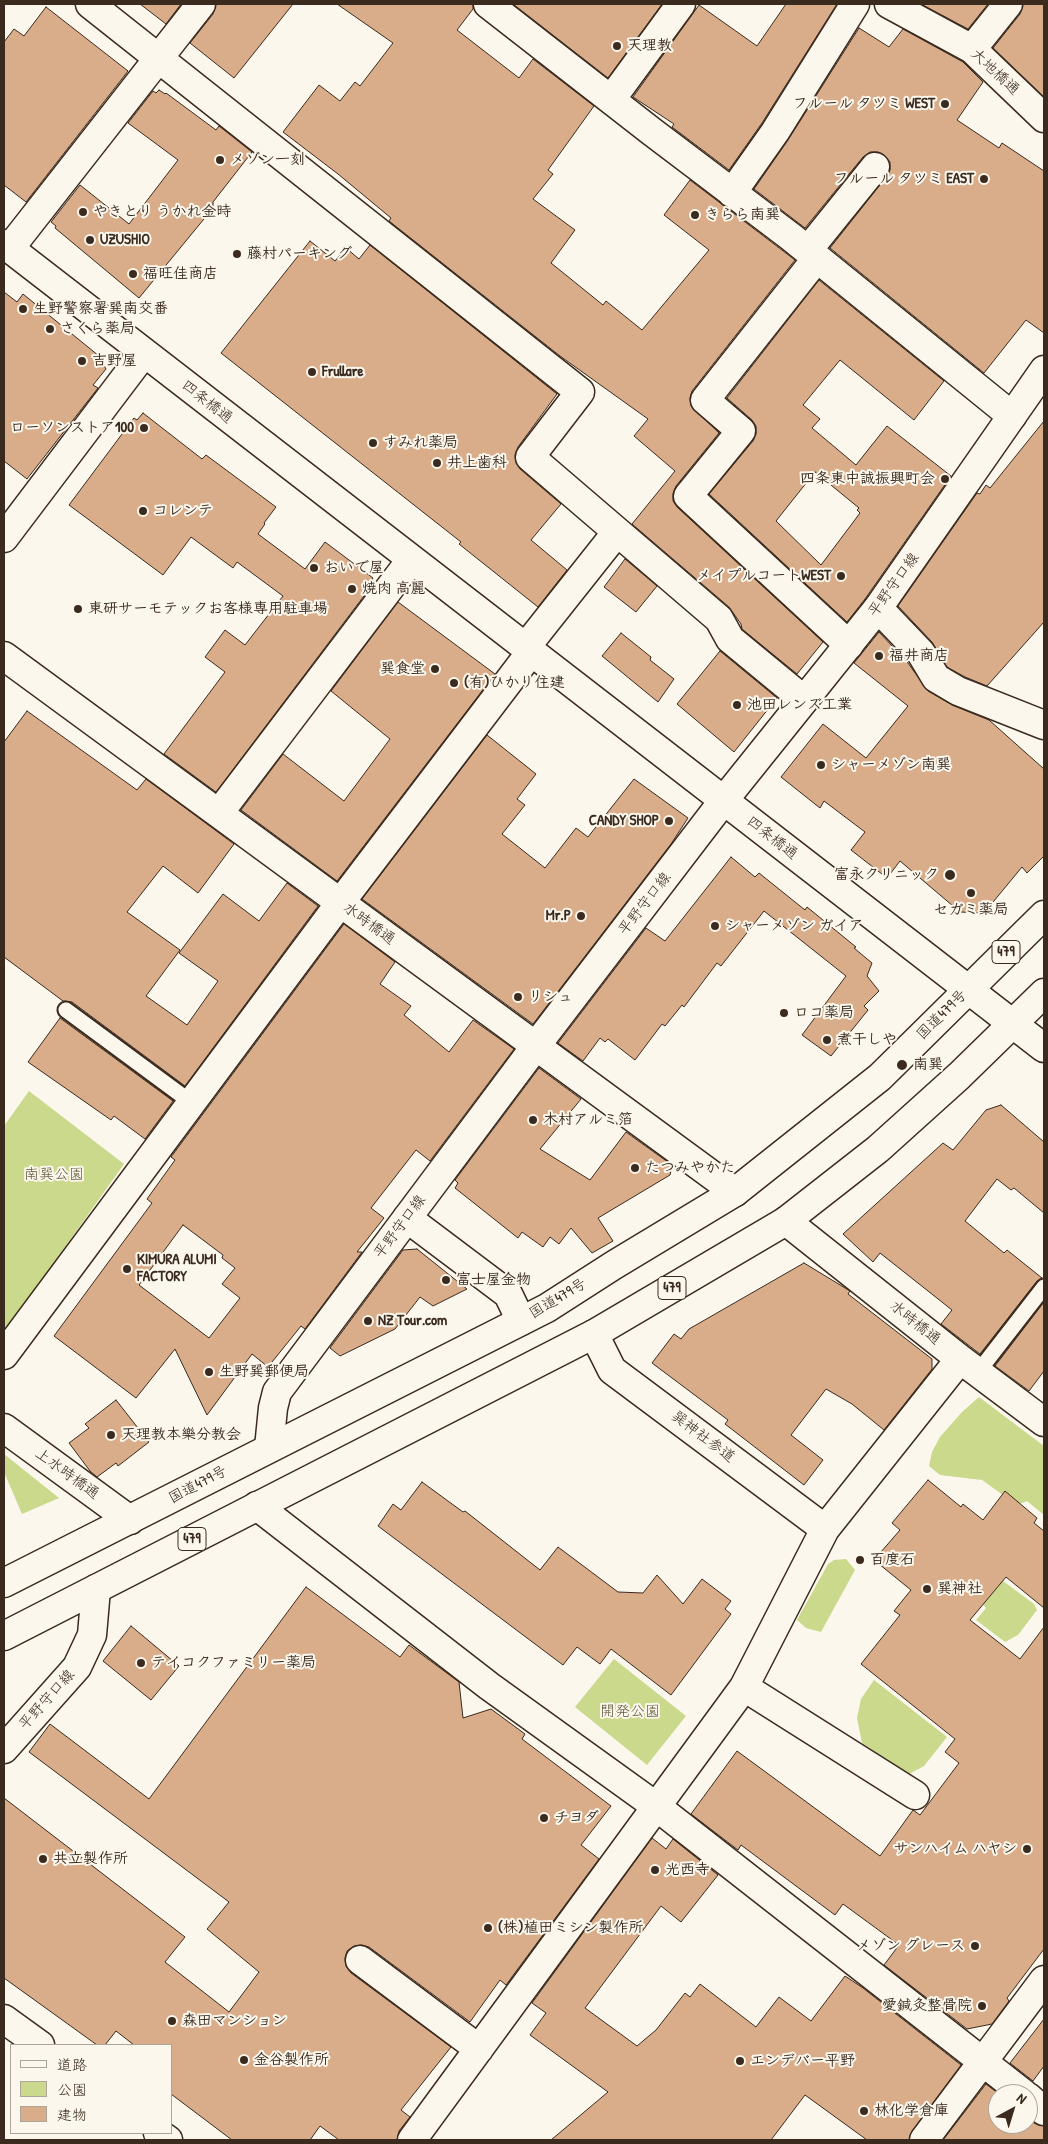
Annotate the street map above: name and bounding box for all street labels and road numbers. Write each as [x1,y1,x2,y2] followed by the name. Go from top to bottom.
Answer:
[967,45,1023,99] street label: 大地橋通
[178,376,236,428] street label: 四条橋通
[865,549,923,621] street label: 平野守口線
[743,812,801,864] street label: 四条橋通
[615,869,675,939] street label: 平野守口線
[339,899,399,949] street label: 水時橋通
[992,940,1020,964] road number: 479
[913,986,971,1044] street label: 国道479号
[370,1192,430,1262] street label: 平野守口線
[526,1275,590,1323] street label: 国道479号
[658,1276,686,1300] road number: 479
[886,1297,944,1349] street label: 水時橋通
[668,1407,738,1467] street label: 巽神社参道
[31,1445,103,1503] street label: 上水時橋通
[166,1462,230,1508] street label: 国道479号
[178,1528,206,1550] road number: 479
[15,1666,79,1734] street label: 平野守口線

